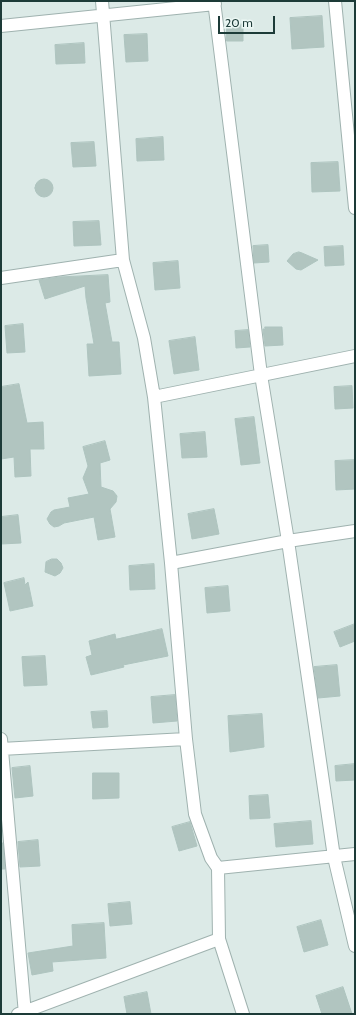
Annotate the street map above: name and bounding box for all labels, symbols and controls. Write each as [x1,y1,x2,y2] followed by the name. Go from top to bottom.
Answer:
[220,8,277,34] scale bar
[225,15,253,30] text: 20 m

